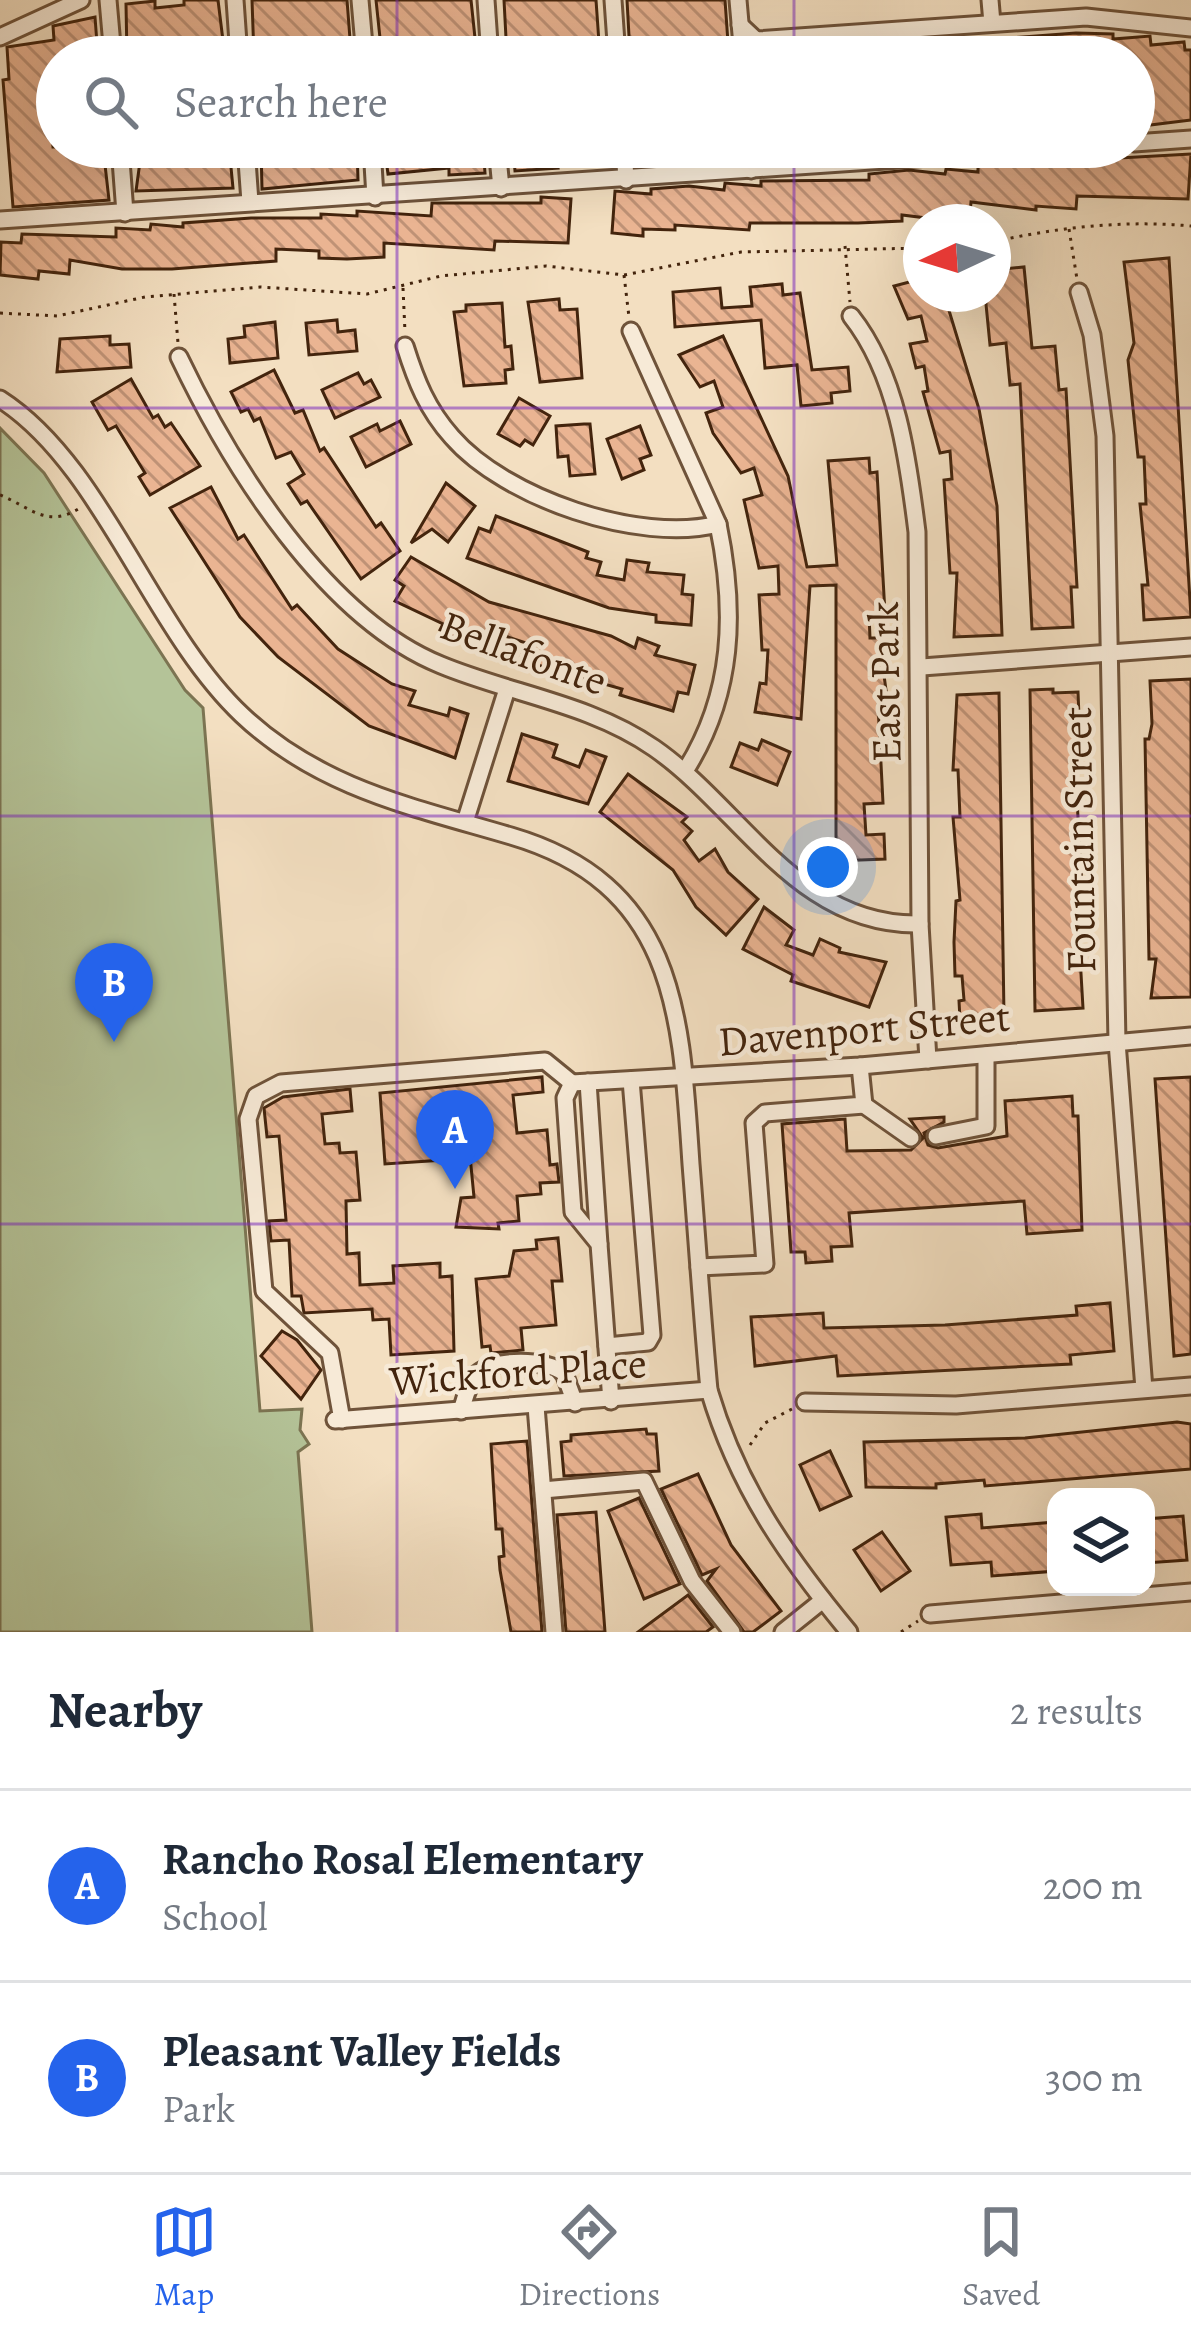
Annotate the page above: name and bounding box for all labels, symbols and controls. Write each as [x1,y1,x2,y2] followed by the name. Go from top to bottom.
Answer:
[36,36,1155,168] search box
[78,69,144,135] icon: search
[174,71,388,133] text: Search here
[903,204,1011,312] north arrow
[433,596,615,709] street label: Bellafonte
[855,601,914,763] street label: East Park
[1048,706,1109,974] street label: Fountain Street
[798,837,858,897] your location
[75,943,153,1042] pin: B
[716,987,1012,1070] street label: Davenport Street
[416,1090,494,1189] pin: A
[387,1334,648,1409] street label: Wickford Place
[1047,1488,1155,1596] map controls
[1047,1488,1155,1596] button: layers
[48,1675,202,1745] text: Nearby
[1010,1684,1143,1737] text: 2 results
[162,1828,643,1890] text: Rancho Rosal Elementary
[75,1859,99,1912] text: A
[1043,1859,1143,1912] text: 200 m
[162,1890,268,1943] text: School
[162,2020,561,2082] text: Pleasant Valley Fields
[75,2051,99,2104] text: B
[1045,2051,1143,2104] text: 300 m
[162,2082,235,2135] text: Park
[151,2199,217,2316] tab: Map
[519,2199,660,2316] tab: Directions
[962,2199,1040,2316] tab: Saved

